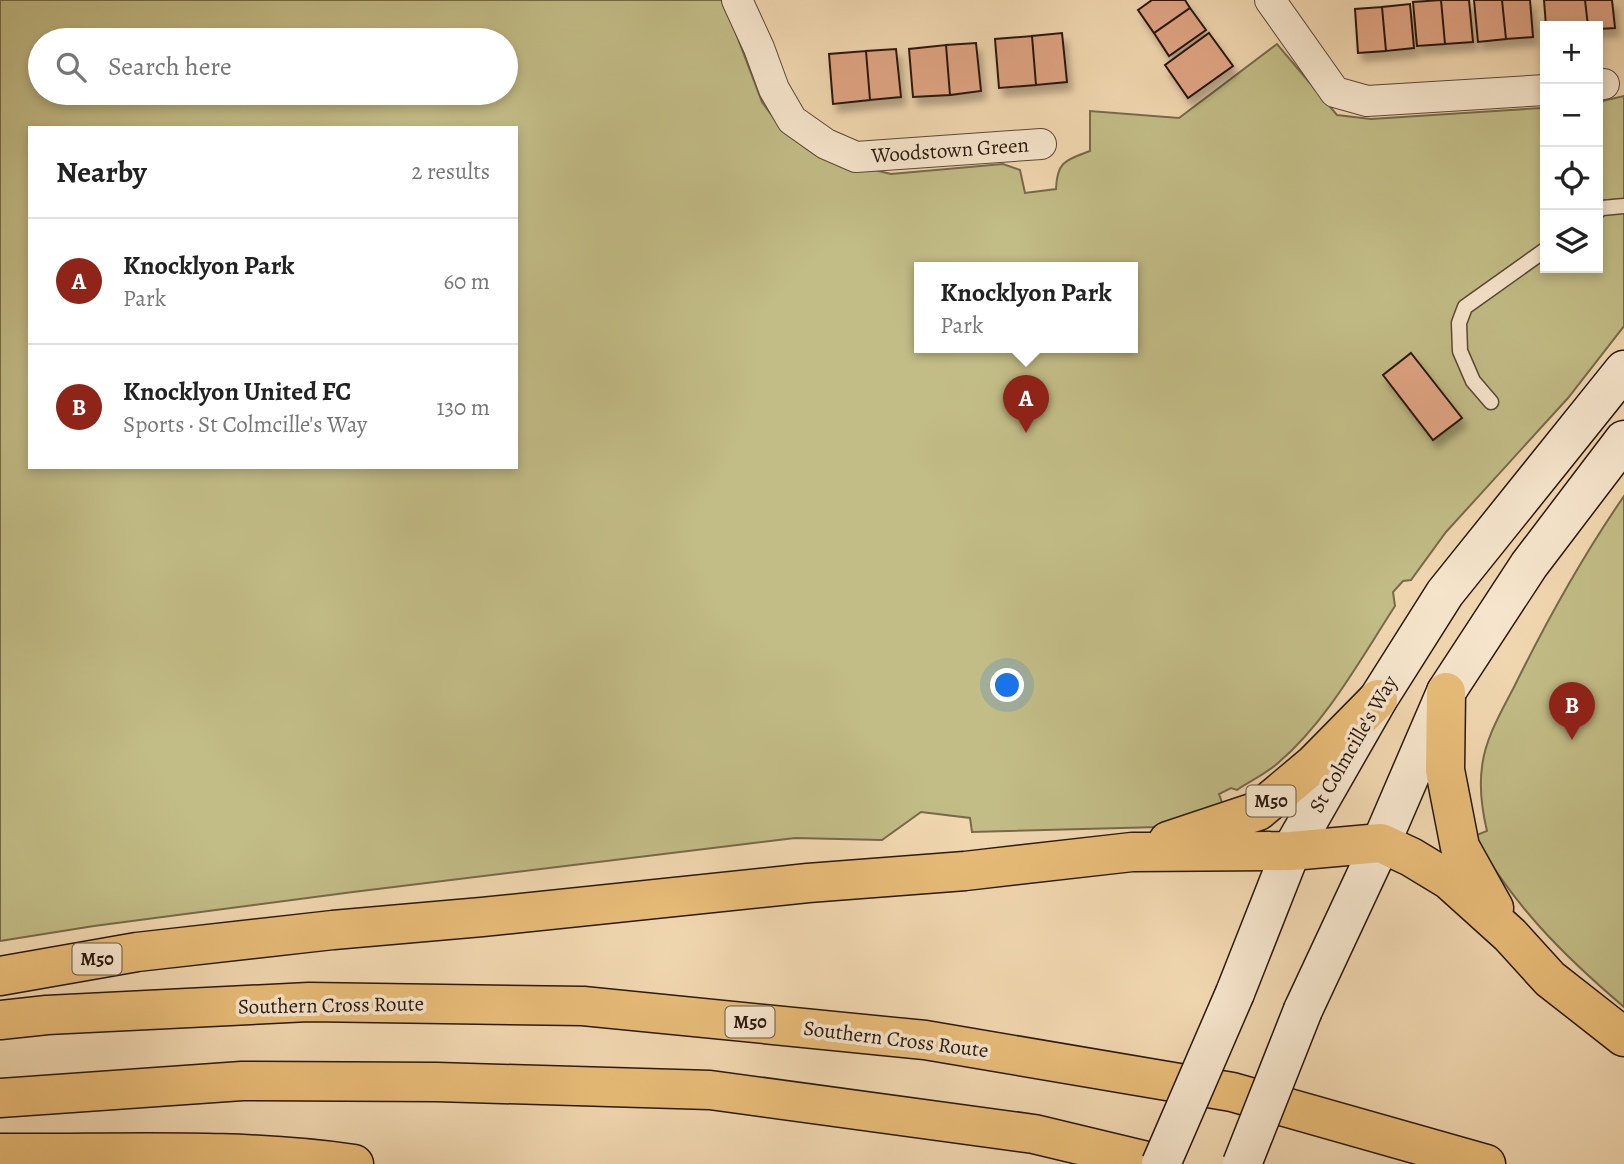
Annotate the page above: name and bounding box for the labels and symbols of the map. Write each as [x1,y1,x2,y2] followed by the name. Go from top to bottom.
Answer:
[869,131,1030,170] street label: Woodstown Green
[1003,375,1049,433] pin: A
[990,668,1024,702] your location
[1302,670,1404,818] street label: St Colmcille's Way
[1549,682,1595,740] pin: B
[1246,786,1296,816] road number: M50
[72,944,122,974] road number: M50
[238,989,424,1021] street label: Southern Cross Route
[726,1006,774,1038] road number: M50
[802,1014,990,1064] street label: Southern Cross Route

